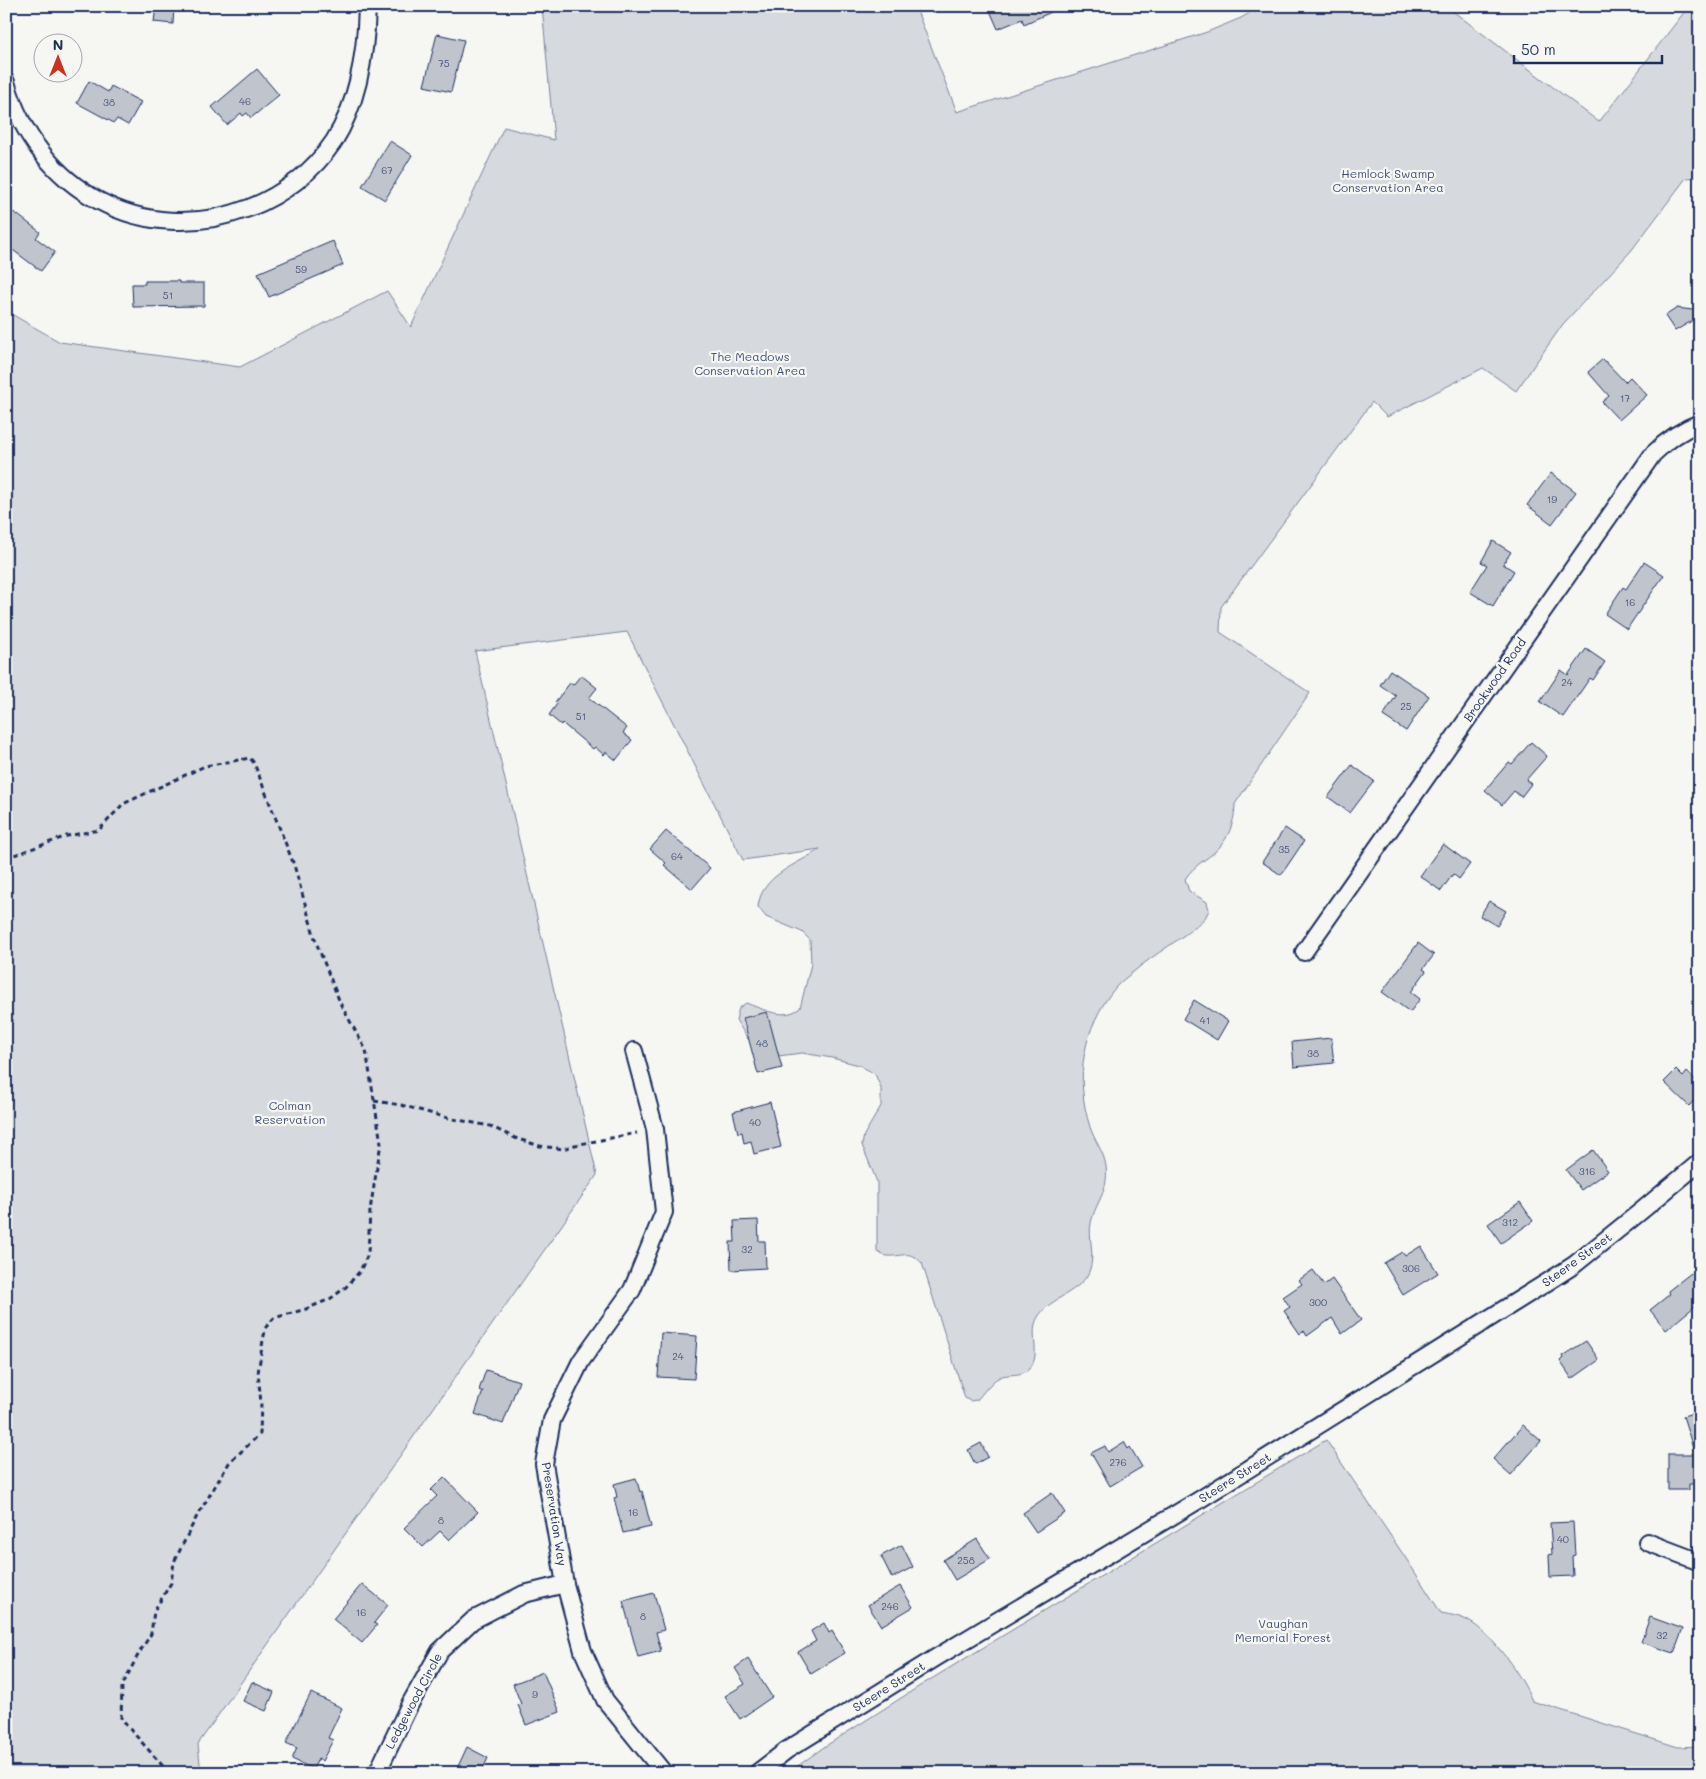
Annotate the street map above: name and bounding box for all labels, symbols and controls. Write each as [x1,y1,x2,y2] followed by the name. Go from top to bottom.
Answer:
[32,32,82,82] north arrow
[1514,32,1661,64] scale bar
[53,35,63,54] text: N
[1521,39,1556,59] text: 50 m
[438,56,450,70] house number: 75
[239,94,251,108] house number: 46
[103,95,115,109] house number: 38
[381,163,393,177] house number: 67
[1332,165,1444,195] park label: Hemlock Swamp Conservation Area
[295,262,307,276] house number: 59
[163,288,173,302] house number: 51
[694,348,806,378] park label: The Meadows Conservation Area
[1620,391,1630,405] house number: 17
[1547,492,1557,506] house number: 19
[1625,595,1635,609] house number: 16
[1459,634,1529,725] street label: Brookwood Road
[1561,675,1573,689] house number: 24
[1400,699,1412,713] house number: 25
[576,709,586,723] house number: 51
[1278,842,1290,856] house number: 35
[671,849,683,863] house number: 64
[1200,1013,1210,1027] house number: 41
[756,1036,768,1050] house number: 48
[1307,1046,1319,1060] house number: 38
[255,1097,325,1127] park label: Colman Reservation
[749,1115,761,1129] house number: 40
[1579,1164,1595,1178] house number: 316
[1502,1215,1518,1229] house number: 312
[1538,1229,1614,1290] street label: Steere Street
[741,1242,753,1256] house number: 32
[1402,1261,1420,1275] house number: 306
[1309,1295,1327,1309] house number: 300
[672,1349,684,1363] house number: 24
[1195,1449,1274,1506] street label: Steere Street
[1109,1455,1127,1469] house number: 276
[539,1461,571,1567] street label: Preservation Way
[628,1505,638,1519] house number: 16
[438,1513,444,1527] house number: 8
[1557,1532,1569,1546] house number: 40
[957,1553,975,1567] house number: 258
[881,1599,899,1613] house number: 246
[356,1605,366,1619] house number: 16
[640,1609,646,1623] house number: 8
[1235,1615,1331,1645] park label: Vaughan Memorial Forest
[1656,1628,1668,1642] house number: 32
[381,1650,445,1751] street label: Ledgewood Circle
[849,1658,928,1715] street label: Steere Street
[532,1687,538,1701] house number: 9

